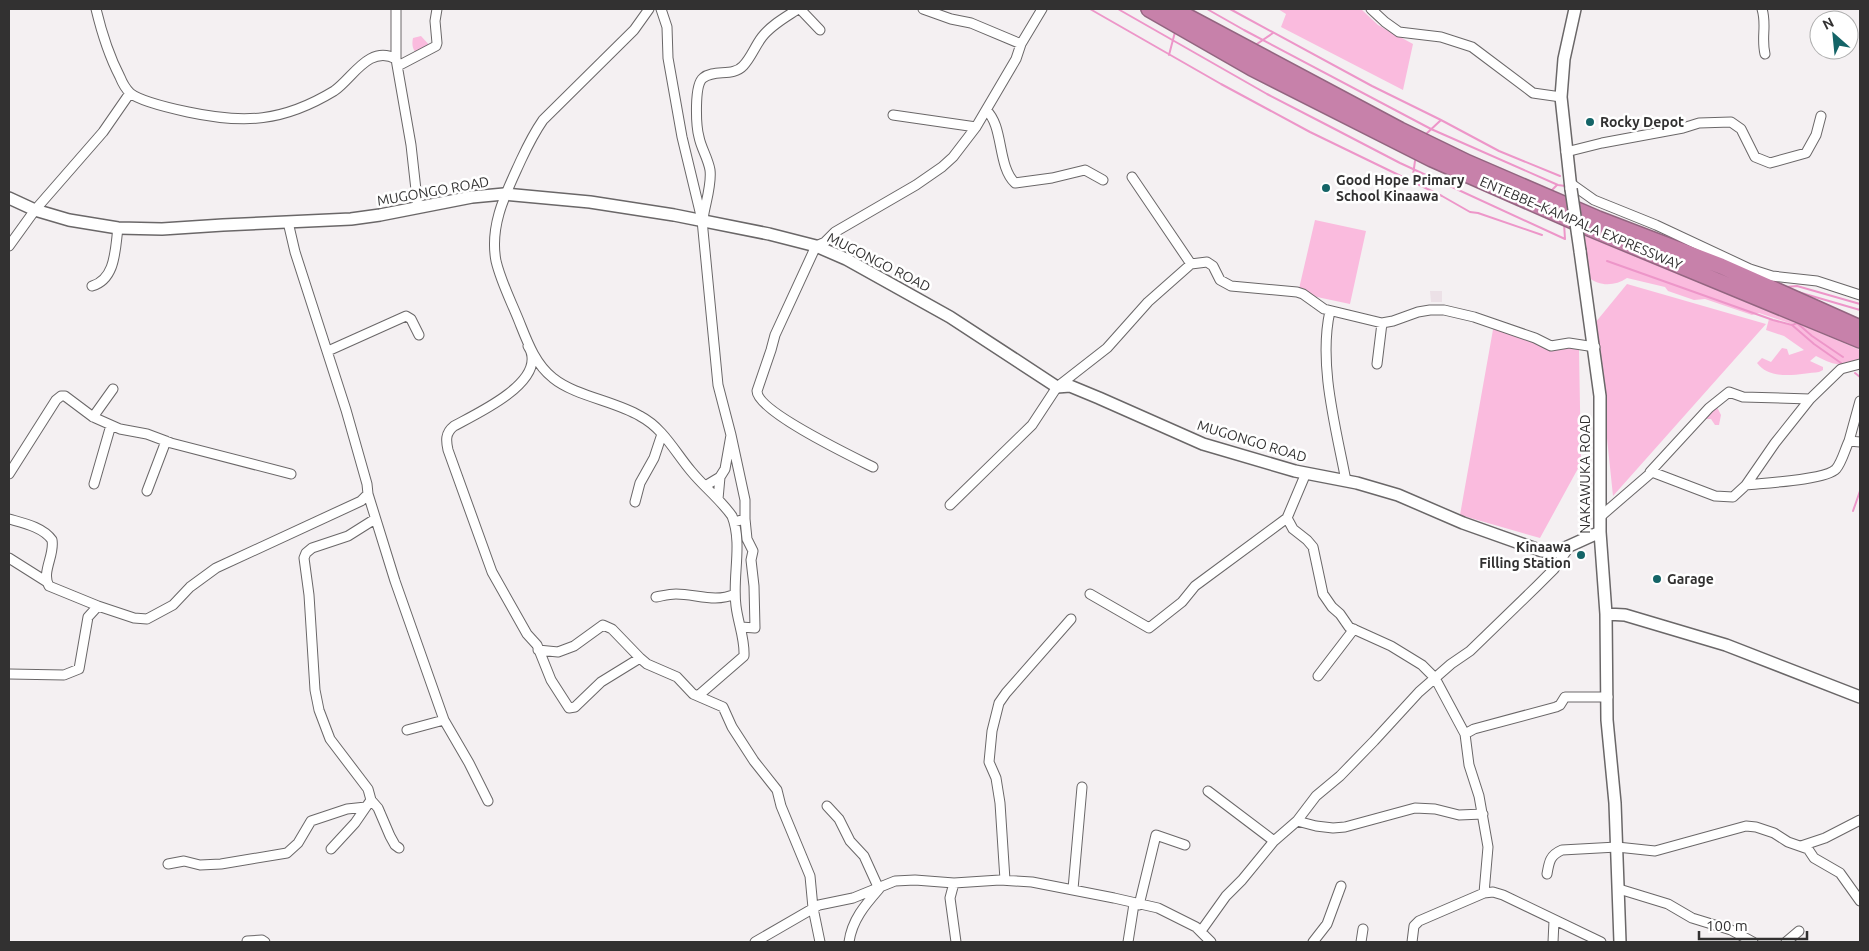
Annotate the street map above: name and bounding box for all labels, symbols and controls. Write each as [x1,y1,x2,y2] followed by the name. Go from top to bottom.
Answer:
[1809,10,1859,60] north arrow
[1820,14,1836,33] text: N
[1600,114,1684,130] place label: Rocky Depot
[1584,116,1596,128] marker: Rocky Depot
[1336,172,1465,204] place label: Good Hope Primary School Kinaawa
[376,173,490,209] street label: MUGONGO ROAD
[1477,173,1685,273] street label: ENTEBBE–KAMPALA EXPRESSWAY
[1320,182,1332,194] marker: Good Hope Primary School Kinaawa
[825,229,933,295] street label: MUGONGO ROAD
[1577,414,1593,534] street label: NAKAWUKA ROAD
[1195,417,1309,465] street label: MUGONGO ROAD
[1479,539,1571,571] place label: Kinaawa Filling Station
[1575,549,1587,561] marker: Kinaawa Filling Station
[1667,571,1714,587] place label: Garage
[1651,573,1663,585] marker: Garage
[1699,908,1806,940] scale bar
[1706,917,1748,934] text: 100 m

